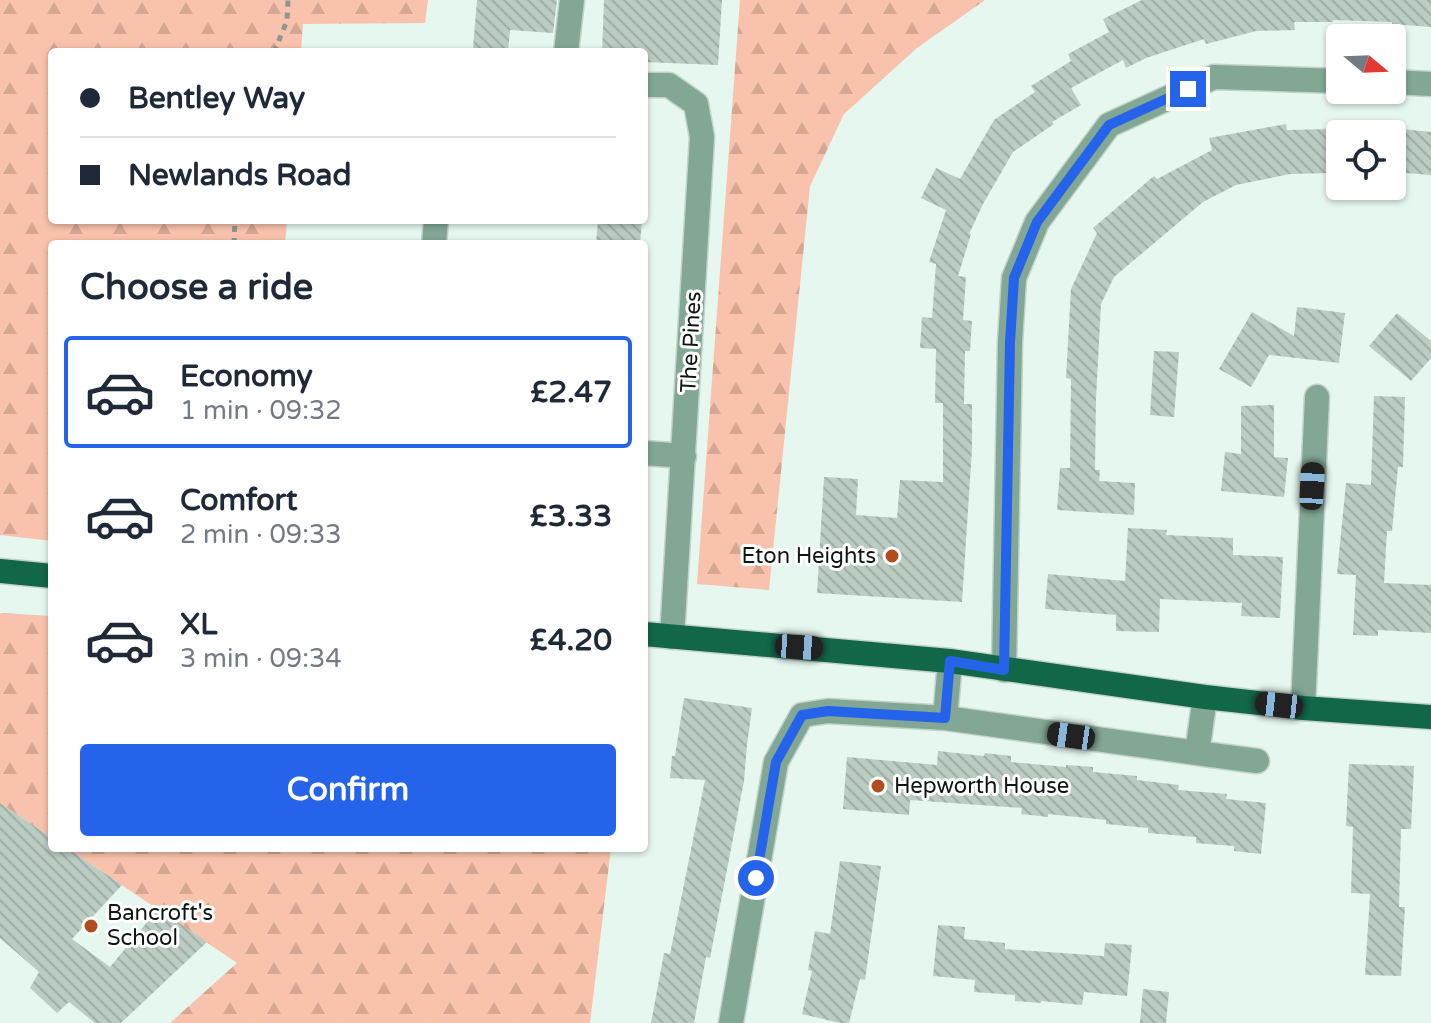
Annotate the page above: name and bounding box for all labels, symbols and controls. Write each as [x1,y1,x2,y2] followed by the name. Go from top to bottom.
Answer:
[1326,24,1406,104] north arrow
[1326,24,1406,200] map controls
[1170,71,1206,107] route end
[128,80,305,117] text: Bentley Way
[1326,120,1406,200] button: locate
[128,157,351,194] text: Newlands Road
[80,266,313,309] text: Choose a ride
[675,291,707,393] street label: The Pines
[84,356,156,428] icon: car
[180,358,313,395] text: Economy
[530,374,612,411] text: £2.47
[180,395,342,426] text: 1 min · 09:32
[1299,461,1325,511] car
[84,480,156,552] icon: car
[180,482,298,519] text: Comfort
[530,498,612,535] text: £3.33
[180,519,342,550] text: 2 min · 09:33
[741,543,876,569] place label: Eton Heights
[883,547,901,565] marker: Eton Heights
[84,604,156,676] icon: car
[180,606,217,643] text: XL
[530,622,612,659] text: £4.20
[774,633,824,661] car
[180,643,342,674] text: 3 min · 09:34
[1254,691,1304,719] car
[1046,721,1096,751] car
[80,744,616,836] button: Confirm
[894,773,1069,799] place label: Hepworth House
[869,777,887,795] marker: Hepworth House
[738,860,774,896] route start
[107,900,213,951] place label: Bancroft's School
[82,917,100,935] marker: Bancroft's School

